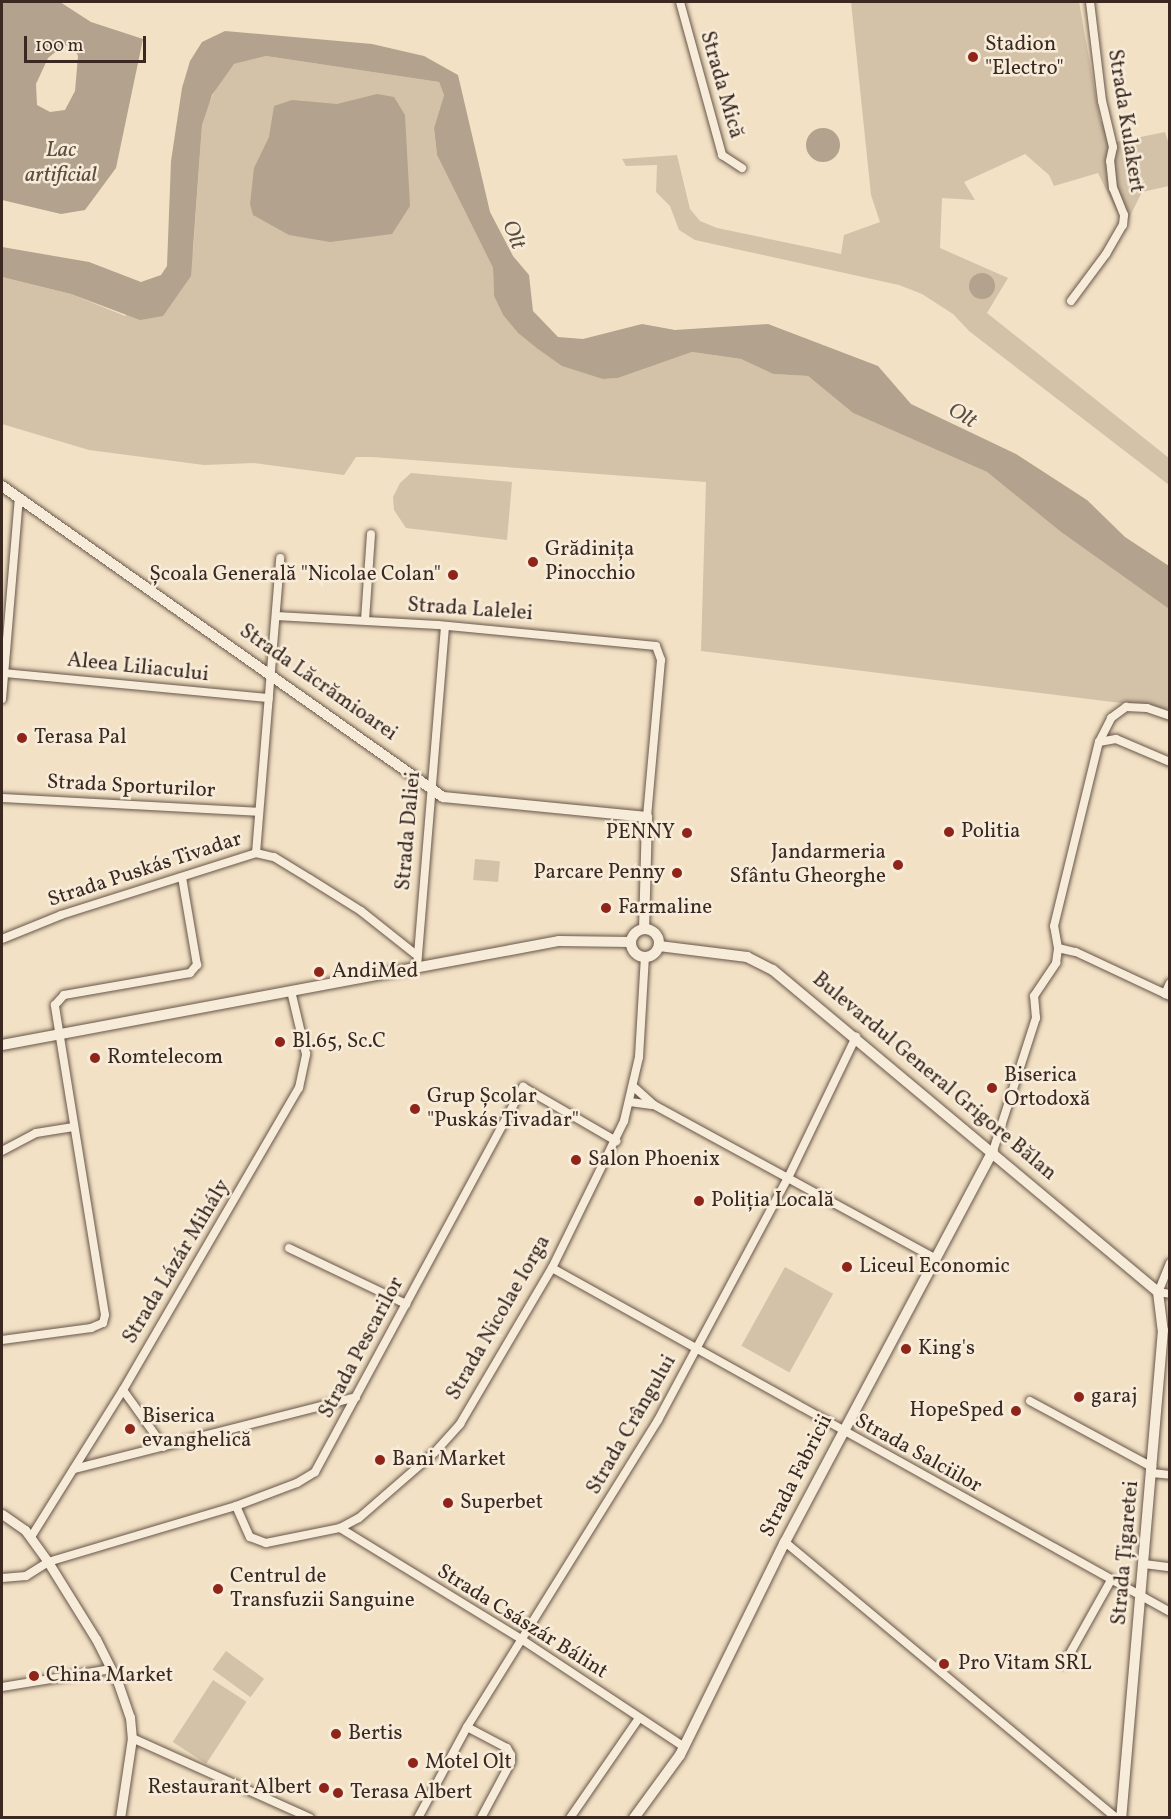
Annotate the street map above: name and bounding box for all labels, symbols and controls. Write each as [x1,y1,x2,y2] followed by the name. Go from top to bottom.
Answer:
[27,24,148,62] scale bar
[694,28,748,142] street label: Strada Mică
[985,32,1064,82] place label: Stadion "Electro"
[35,34,84,59] text: 100 m
[1101,48,1149,194] street label: Strada Kulakert
[966,50,980,64] marker: Stadion "Electro"
[25,137,97,188] water label: Lac artificial
[495,217,531,253] water label: Olt
[943,397,981,435] water label: Olt
[545,537,635,587] place label: Grădinița Pinocchio
[526,555,540,569] marker: Grădinița Pinocchio
[149,562,441,588] place label: Școala Generală "Nicolae Colan"
[446,568,460,582] marker: Școala Generală "Nicolae Colan"
[406,593,534,627] street label: Strada Lalelei
[234,619,402,747] street label: Strada Lăcrămioarei
[66,648,210,688] street label: Aleea Liliacului
[34,725,127,751] place label: Terasa Pal
[15,731,29,745] marker: Terasa Pal
[46,770,216,804] street label: Strada Sporturilor
[391,770,427,892] street label: Strada Daliei
[961,819,1020,845] place label: Politia
[606,820,675,846] place label: PENNY
[942,825,956,839] marker: Politia
[680,826,694,840] marker: PENNY
[45,827,245,913] street label: Strada Puskás Tivadar
[729,840,886,890] place label: Jandarmeria Sfântu Gheorghe
[891,858,905,872] marker: Jandarmeria Sfântu Gheorghe
[533,860,665,886] place label: Parcare Penny
[670,866,684,880] marker: Parcare Penny
[618,895,712,921] place label: Farmaline
[599,901,613,915] marker: Farmaline
[332,959,418,985] place label: AndiMed
[310,963,328,981] marker: AndiMed
[807,967,1061,1187] street label: Bulevardul General Grigore Bălan
[292,1029,386,1055] place label: Bl.65, Sc.C
[273,1035,287,1049] marker: Bl.65, Sc.C
[107,1045,223,1071] place label: Romtelecom
[88,1051,102,1065] marker: Romtelecom
[1004,1063,1090,1113] place label: Biserica Ortodoxă
[985,1081,999,1095] marker: Biserica Ortodoxă
[427,1084,580,1134] place label: Grup Școlar "Puskás Tivadar"
[408,1102,422,1116] marker: Grup Școlar "Puskás Tivadar"
[588,1147,720,1173] place label: Salon Phoenix
[569,1153,583,1167] marker: Salon Phoenix
[118,1175,236,1349] street label: Strada Lázár Mihály
[711,1188,834,1214] place label: Poliția Locală
[692,1194,706,1208] marker: Poliția Locală
[441,1231,557,1405] street label: Strada Nicolae Iorga
[859,1254,1010,1280] place label: Liceul Economic
[840,1260,854,1274] marker: Liceul Economic
[314,1273,410,1423] street label: Strada Pescarilor
[918,1336,975,1362] place label: King's
[899,1342,913,1356] marker: King's
[582,1351,682,1499] street label: Strada Crângului
[1091,1384,1137,1410] place label: garaj
[1072,1390,1086,1404] marker: garaj
[910,1398,1004,1424] place label: HopeSped
[142,1404,251,1454] place label: Biserica evanghelică
[1009,1404,1023,1418] marker: HopeSped
[850,1409,986,1499] street label: Strada Salciilor
[755,1410,839,1542] street label: Strada Fabricii
[123,1422,137,1436] marker: Biserica evanghelică
[392,1447,506,1473] place label: Bani Market
[373,1453,387,1467] marker: Bani Market
[1107,1479,1145,1627] street label: Strada Țigaretei
[460,1490,543,1516] place label: Superbet
[441,1496,455,1510] marker: Superbet
[432,1559,612,1685] street label: Strada Császár Bálint
[230,1564,415,1614] place label: Centrul de Transfuzii Sanguine
[211,1582,225,1596] marker: Centrul de Transfuzii Sanguine
[958,1651,1092,1677] place label: Pro Vitam SRL
[935,1655,953,1673] marker: Pro Vitam SRL
[46,1663,173,1689] place label: China Market
[27,1669,41,1683] marker: China Market
[348,1721,403,1747] place label: Bertis
[329,1727,343,1741] marker: Bertis
[425,1750,512,1776] place label: Motel Olt
[406,1756,420,1770] marker: Motel Olt
[147,1775,312,1801] place label: Restaurant Albert
[350,1780,472,1806] place label: Terasa Albert
[317,1781,331,1795] marker: Restaurant Albert
[331,1786,345,1800] marker: Terasa Albert

